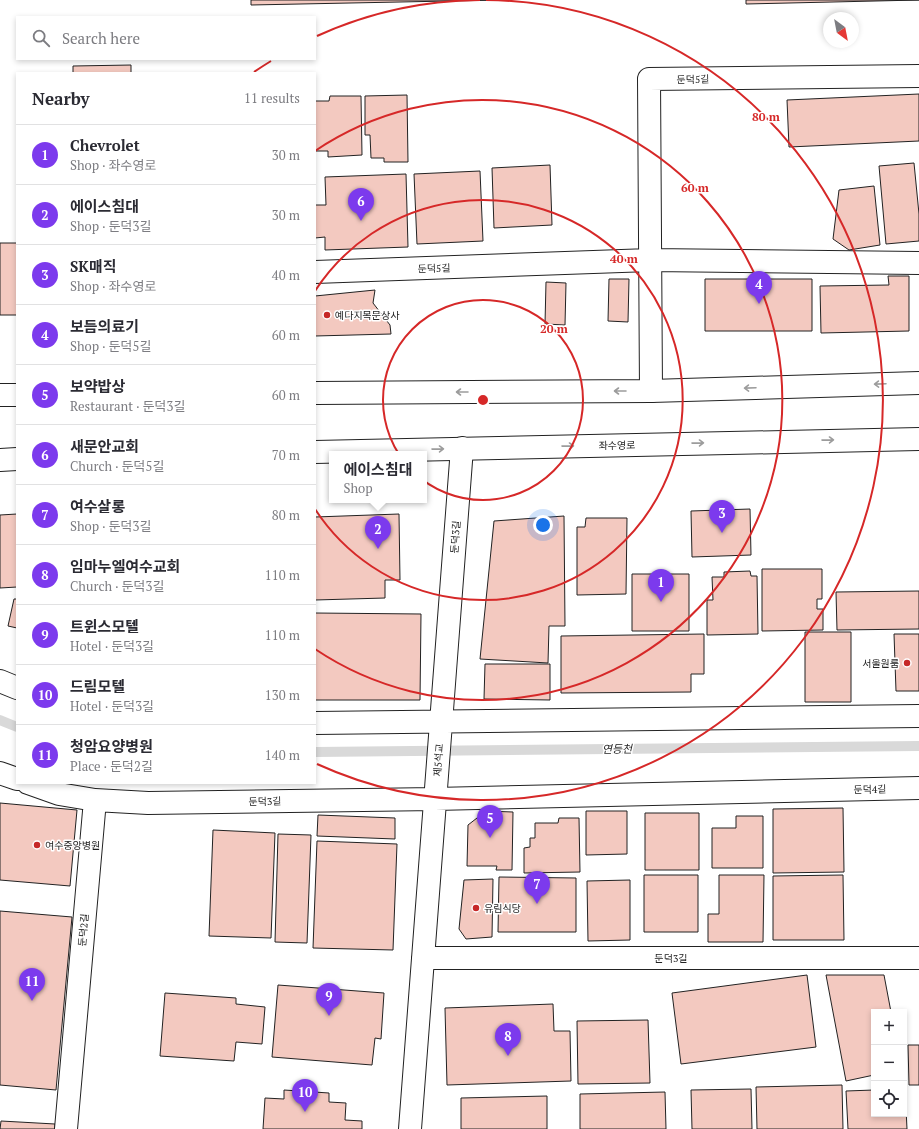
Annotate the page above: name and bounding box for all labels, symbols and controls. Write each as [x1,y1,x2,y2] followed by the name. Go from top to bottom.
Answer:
[823,12,859,48] north arrow
[16,16,316,60] search box
[30,27,52,49] icon: search
[62,28,140,48] text: Search here
[676,73,710,86] street label: 둔덕5길
[32,87,90,110] text: Nearby
[244,89,300,107] text: 11 results
[752,109,780,124] text: 80 m
[70,135,140,155] text: Chevrolet
[41,146,49,164] text: 1
[272,146,300,164] text: 30 m
[70,156,156,174] text: Shop · 좌수영로
[681,180,709,195] text: 60 m
[348,188,374,221] pin: 6
[70,196,139,216] text: 에이스침대
[41,206,49,224] text: 2
[272,206,300,224] text: 30 m
[70,217,151,235] text: Shop · 둔덕3길
[610,251,638,266] text: 40 m
[70,256,117,276] text: SK매직
[417,261,451,276] street label: 둔덕5길
[41,266,49,284] text: 3
[272,266,300,284] text: 40 m
[746,271,772,304] pin: 4
[70,277,156,295] text: Shop · 좌수영로
[335,309,400,322] place label: 예다지목문상사
[322,310,332,320] marker: 예다지목문상사
[70,316,139,336] text: 보듬의료기
[540,321,568,336] text: 20 m
[41,326,49,344] text: 4
[272,326,300,344] text: 60 m
[70,337,151,355] text: Shop · 둔덕5길
[70,376,125,396] text: 보약밥상
[874,381,887,388] one-way arrow
[744,384,757,392] one-way arrow
[41,386,49,404] text: 5
[272,386,300,404] text: 60 m
[614,387,627,395] one-way arrow
[456,388,469,396] one-way arrow
[476,393,490,407] centre of rings
[70,397,185,415] text: Restaurant · 둔덕3길
[70,436,139,456] text: 새문안교회
[821,437,834,444] one-way arrow
[598,439,636,452] street label: 좌수영로
[691,439,704,447] one-way arrow
[561,442,574,450] one-way arrow
[431,445,444,453] one-way arrow
[41,446,49,464] text: 6
[272,446,300,464] text: 70 m
[329,451,427,503] popup
[70,457,164,475] text: Church · 둔덕5길
[343,459,413,479] text: 에이스침대
[343,479,373,497] text: Shop
[70,496,125,516] text: 여수살롱
[709,500,735,533] pin: 3
[41,506,49,524] text: 7
[272,506,300,524] text: 80 m
[533,515,553,535] your location
[365,516,391,549] pin: 2
[70,517,151,535] text: Shop · 둔덕3길
[448,520,463,554] street label: 둔덕3길
[70,556,180,576] text: 임마누엘여수교회
[41,566,49,584] text: 8
[265,566,300,584] text: 110 m
[648,569,674,602] pin: 1
[70,577,164,595] text: Church · 둔덕3길
[70,616,139,636] text: 트윈스모텔
[41,626,49,644] text: 9
[265,626,300,644] text: 110 m
[70,637,154,655] text: Hotel · 둔덕3길
[862,657,899,670] place label: 서울원룸
[902,658,912,668] marker: 서울원룸
[70,676,125,696] text: 드림모텔
[38,686,52,704] text: 10
[265,686,300,704] text: 130 m
[70,697,154,715] text: Hotel · 둔덕3길
[70,736,153,756] text: 청암요양병원
[602,742,634,756] water label: 연등천
[431,743,446,777] street label: 제5석교
[38,746,52,764] text: 11
[265,746,300,764] text: 140 m
[70,757,153,775] text: Place · 둔덕2길
[853,783,887,796] street label: 둔덕4길
[248,795,282,808] street label: 둔덕3길
[477,805,503,838] pin: 5
[45,839,100,852] place label: 여수중앙병원
[32,840,42,850] marker: 여수중앙병원
[524,871,550,904] pin: 7
[484,902,521,915] place label: 유림식당
[471,903,481,913] marker: 유림식당
[76,913,91,947] street label: 둔덕2길
[655,952,687,965] street label: 둔덕3길
[19,968,45,1001] pin: 11
[316,983,342,1016] pin: 9
[871,1009,907,1117] map controls
[871,1009,907,1045] button: +
[495,1023,521,1056] pin: 8
[871,1045,907,1081] button: −
[292,1079,318,1112] pin: 10
[871,1081,907,1117] button: locate

